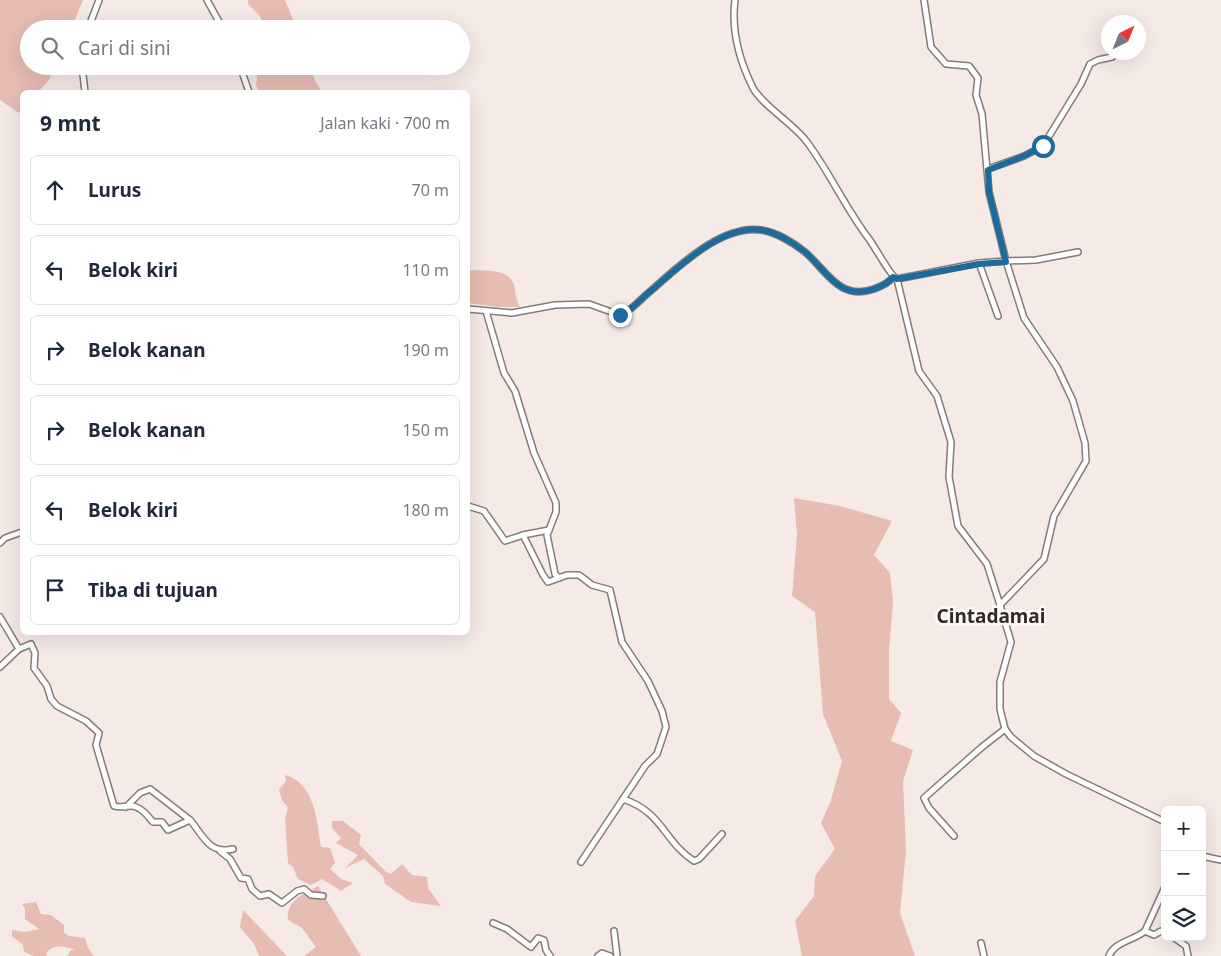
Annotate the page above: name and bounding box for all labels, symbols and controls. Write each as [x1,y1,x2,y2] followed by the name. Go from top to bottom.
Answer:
[1101,15,1146,60] north arrow
[20,20,470,75] search box
[38,34,66,62] icon: search
[78,35,171,61] text: Cari di sini
[40,109,101,137] text: 9 mnt
[320,112,450,134] text: Jalan kaki · 700 m
[1032,135,1055,158] route start
[41,176,69,204] icon: ahead
[88,177,141,203] text: Lurus
[412,179,449,201] text: 70 m
[41,256,69,284] icon: left
[88,257,178,283] text: Belok kiri
[402,259,449,281] text: 110 m
[609,304,632,327] route end
[41,336,69,364] icon: right
[88,337,205,363] text: Belok kanan
[402,339,449,361] text: 190 m
[41,416,69,444] icon: right
[88,417,205,443] text: Belok kanan
[402,419,449,441] text: 150 m
[41,496,69,524] icon: left
[88,497,178,523] text: Belok kiri
[402,499,449,521] text: 180 m
[41,576,69,604] icon: arrive
[88,577,218,603] text: Tiba di tujuan
[937,603,1045,629] district label: Cintadamai
[1161,806,1206,941] map controls
[1161,806,1206,851] button: +
[1161,851,1206,896] button: −
[1161,896,1206,941] button: layers

